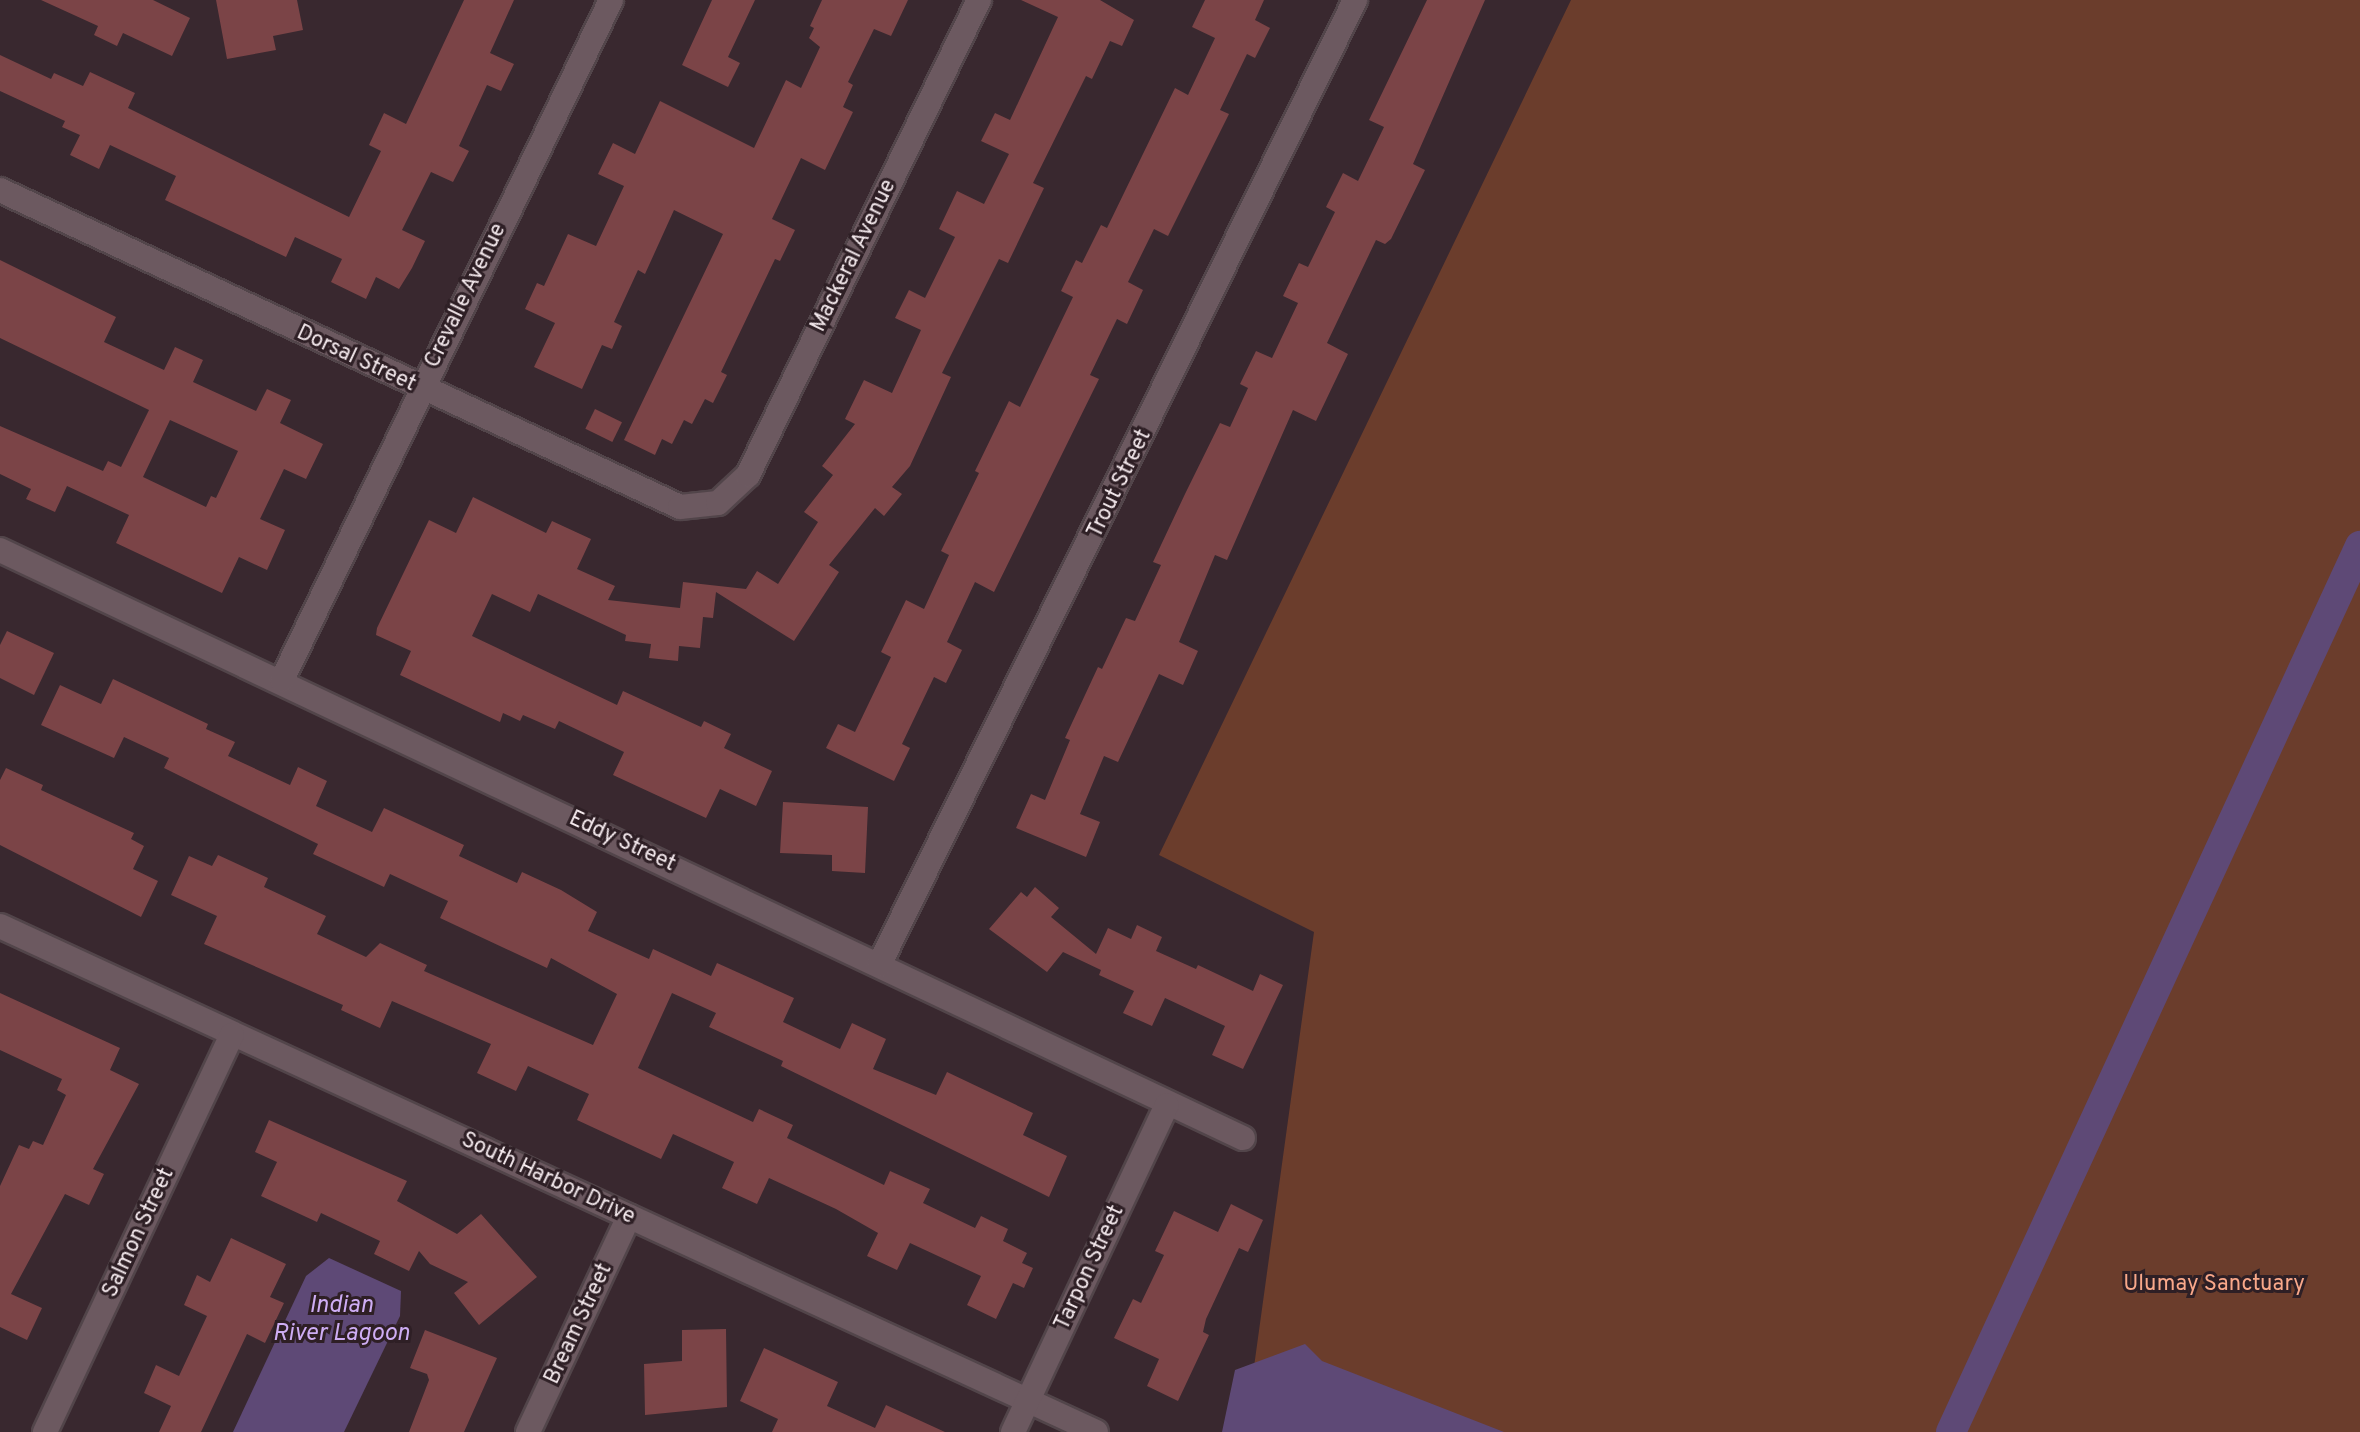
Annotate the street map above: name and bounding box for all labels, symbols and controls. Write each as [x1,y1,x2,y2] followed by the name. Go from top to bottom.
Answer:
[805,175,903,337] street label: Mackeral Avenue
[419,219,513,373] street label: Crevalle Avenue
[292,320,420,398] street label: Dorsal Street
[1082,425,1158,543] street label: Trout Street
[565,806,679,878] street label: Eddy Street
[457,1127,639,1231] street label: South Harbor Drive
[98,1164,180,1302] street label: Salmon Street
[1050,1201,1130,1335] street label: Tarpon Street
[539,1259,619,1389] street label: Bream Street
[2123,1272,2305,1298] park label: Ulumay Sanctuary
[273,1293,409,1349] water label: Indian River Lagoon

